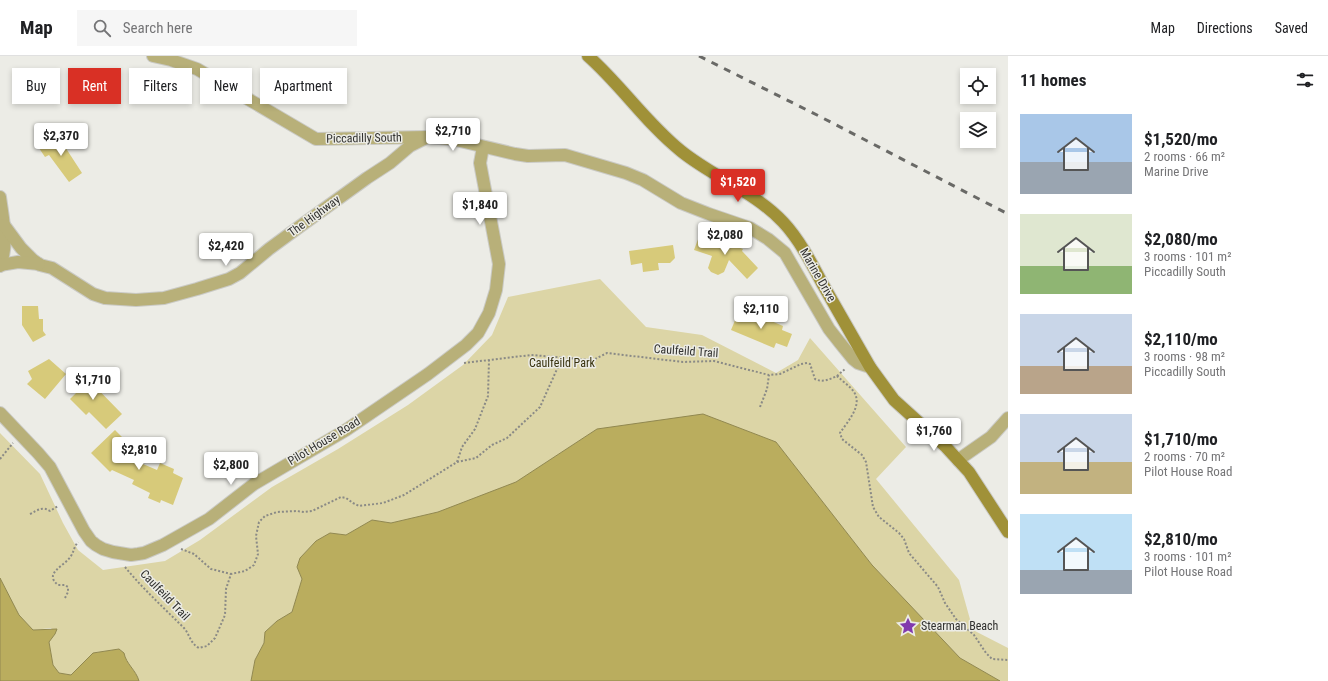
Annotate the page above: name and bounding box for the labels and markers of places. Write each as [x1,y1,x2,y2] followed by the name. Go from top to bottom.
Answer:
[420,118,486,152] pin: $2,710
[28,123,94,157] pin: $2,370
[705,169,771,203] pin: $1,520
[447,192,513,226] pin: $1,840
[692,222,758,256] pin: $2,080
[193,233,259,267] pin: $2,420
[728,296,794,330] pin: $2,110
[60,367,126,401] pin: $1,710
[901,418,967,452] pin: $1,760
[106,437,172,471] pin: $2,810
[198,452,264,486] pin: $2,800
[898,616,918,636] place icon: Stearman Beach
[921,619,999,633] place label: Stearman Beach

